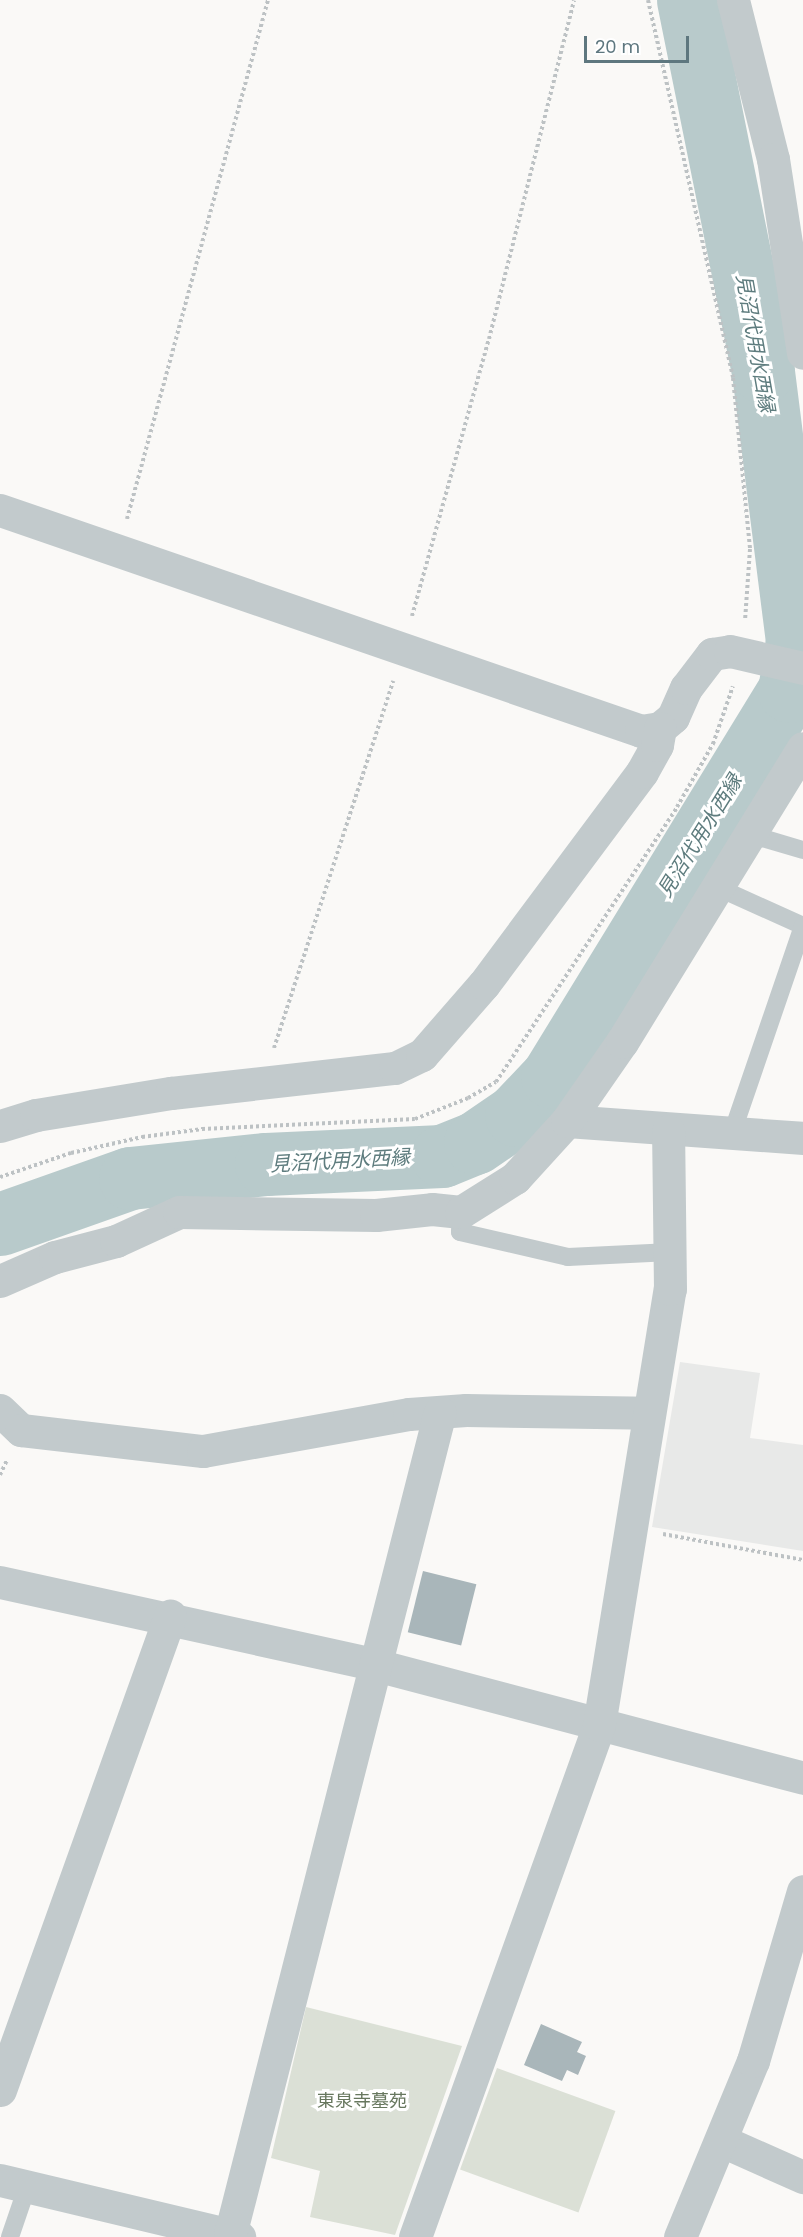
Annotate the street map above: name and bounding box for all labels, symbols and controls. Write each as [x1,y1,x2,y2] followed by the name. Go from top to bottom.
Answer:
[587,24,692,62] scale bar
[595,34,640,59] text: 20 m
[731,272,779,414] water label: 見沼代用水西縁
[653,770,747,902] water label: 見沼代用水西縁
[269,1145,411,1177] water label: 見沼代用水西縁
[317,2090,407,2112] park label: 東泉寺墓苑

